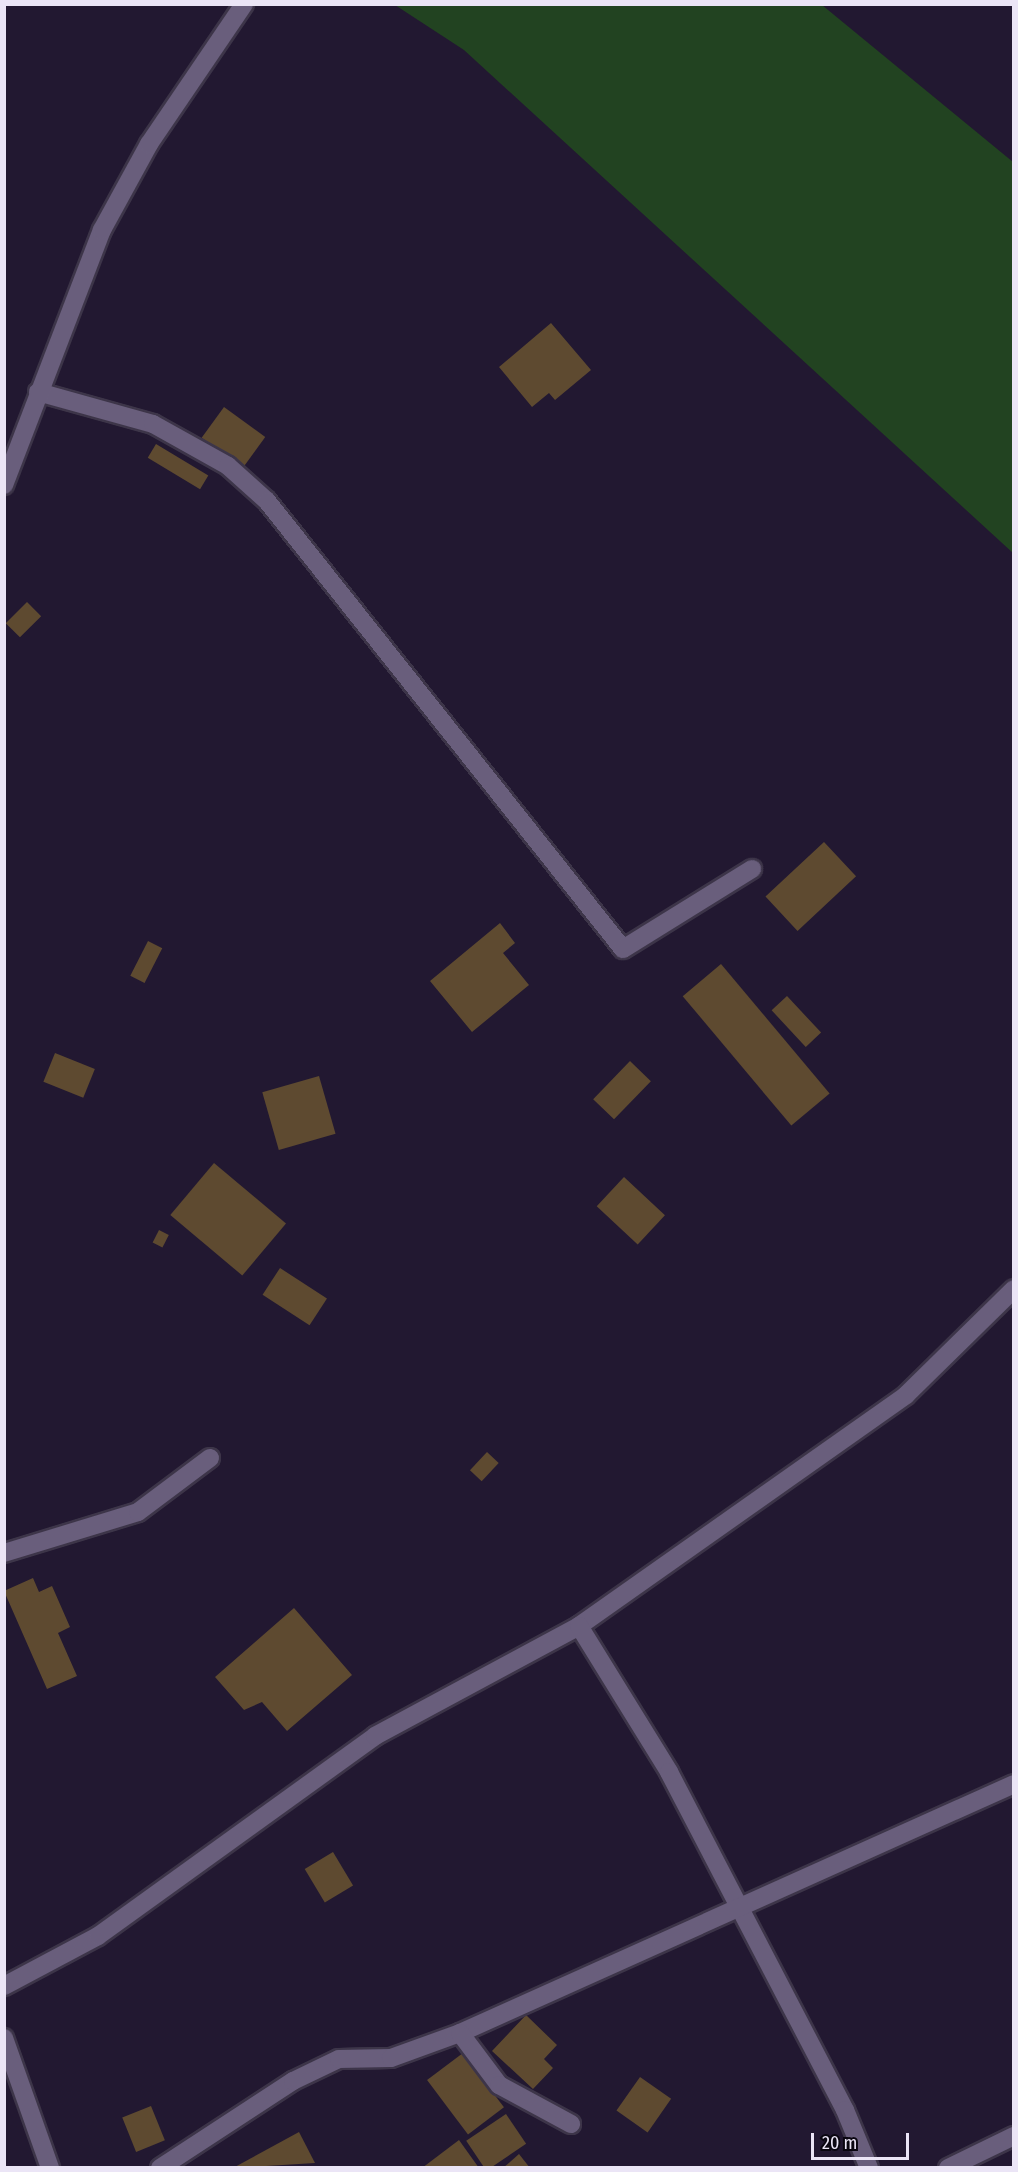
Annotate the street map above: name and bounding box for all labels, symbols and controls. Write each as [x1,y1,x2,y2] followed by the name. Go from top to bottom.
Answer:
[814,2121,912,2159] scale bar
[822,2132,857,2154] text: 20 m

